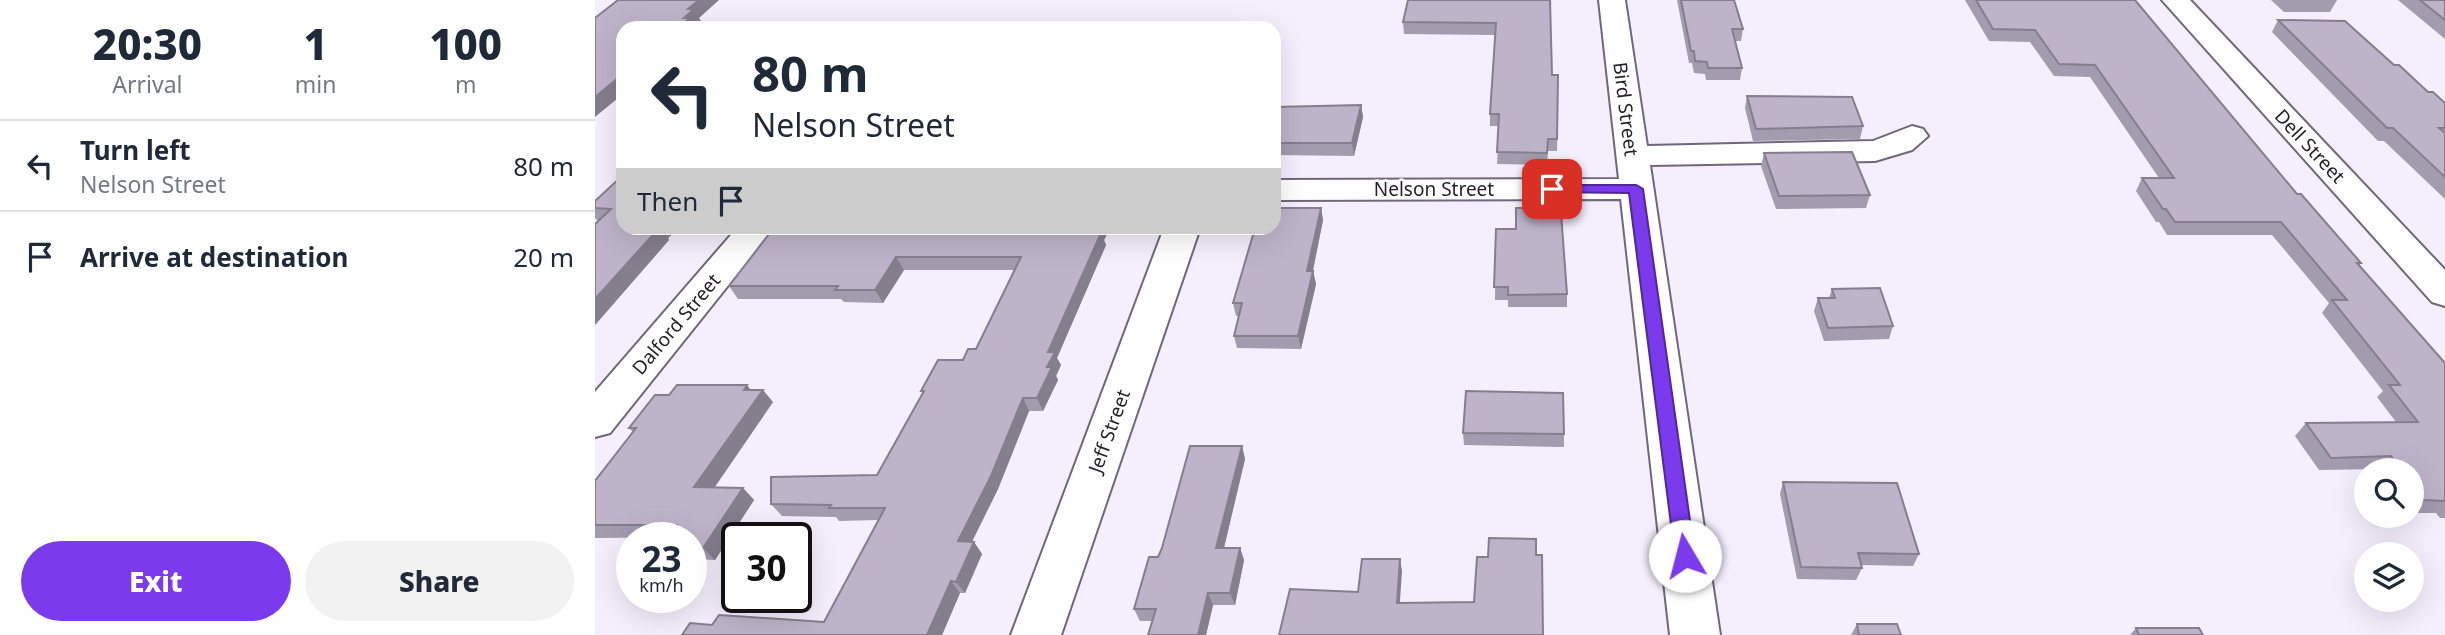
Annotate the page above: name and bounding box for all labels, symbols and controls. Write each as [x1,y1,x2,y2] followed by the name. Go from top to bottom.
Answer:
[93,15,202,72] text: 20:30
[303,15,328,72] text: 1
[429,15,502,72] text: 100
[752,40,869,106] text: 80 m
[637,49,728,140] icon: left
[1607,61,1645,158] street label: Bird Street
[112,68,182,100] text: Arrival
[295,68,336,100] text: min
[455,68,476,100] text: m
[752,103,955,146] text: Nelson Street
[2269,103,2351,189] street label: Dell Street
[80,132,191,168] text: Turn left
[21,147,59,185] icon: left
[513,148,574,184] text: 80 m
[1522,159,1582,219] pin
[80,168,226,200] text: Nelson Street
[1533,170,1571,208] icon: arrive
[1374,176,1494,202] street label: Nelson Street
[712,182,750,220] icon: arrive
[637,183,698,219] text: Then
[21,238,59,276] icon: arrive
[80,239,349,275] text: Arrive at destination
[513,239,574,275] text: 20 m
[626,268,726,380] street label: Dalford Street
[1081,386,1136,478] street label: Jeff Street
[2354,458,2424,612] map controls
[2354,458,2424,528] button: search
[1648,519,1722,593] position arrow
[721,522,812,613] speed limit sign: 30
[641,535,682,582] text: 23
[21,541,291,621] button: Exit
[305,541,574,621] button: Share
[2354,542,2424,612] button: layers
[639,573,684,597] text: km/h

